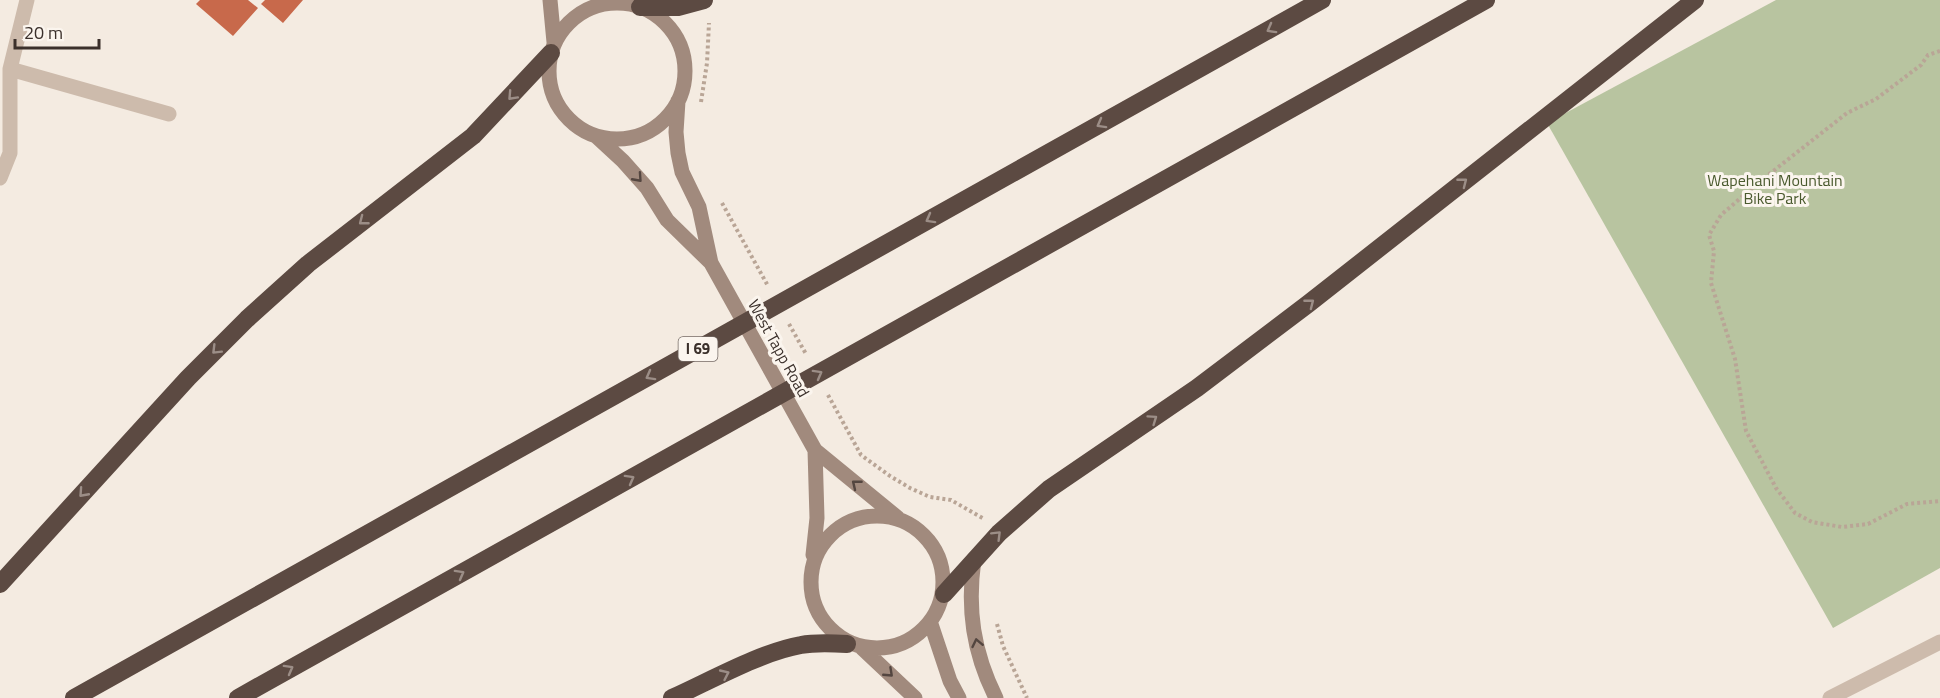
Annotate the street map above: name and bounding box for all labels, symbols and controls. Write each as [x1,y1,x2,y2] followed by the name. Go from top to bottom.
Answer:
[15,12,99,50] scale bar
[24,19,63,46] text: 20 m
[1267,21,1277,33] one-way arrow
[508,89,519,100] one-way arrow
[1096,117,1107,128] one-way arrow
[1707,168,1843,210] park label: Wapehani Mountain Bike Park
[631,172,642,182] one-way arrow
[1456,179,1467,190] one-way arrow
[926,212,937,223] one-way arrow
[358,214,369,225] one-way arrow
[742,295,816,401] street label: West Tapp Road
[1303,299,1314,310] one-way arrow
[678,337,718,361] road number: I 69
[213,342,224,353] one-way arrow
[646,369,656,380] one-way arrow
[812,369,822,381] one-way arrow
[1147,415,1158,426] one-way arrow
[624,475,634,486] one-way arrow
[852,481,863,492] one-way arrow
[79,486,90,496] one-way arrow
[990,531,1001,542] one-way arrow
[453,570,464,581] one-way arrow
[971,638,984,648] one-way arrow
[283,665,294,677] one-way arrow
[882,666,892,677] one-way arrow
[719,669,730,681] one-way arrow

